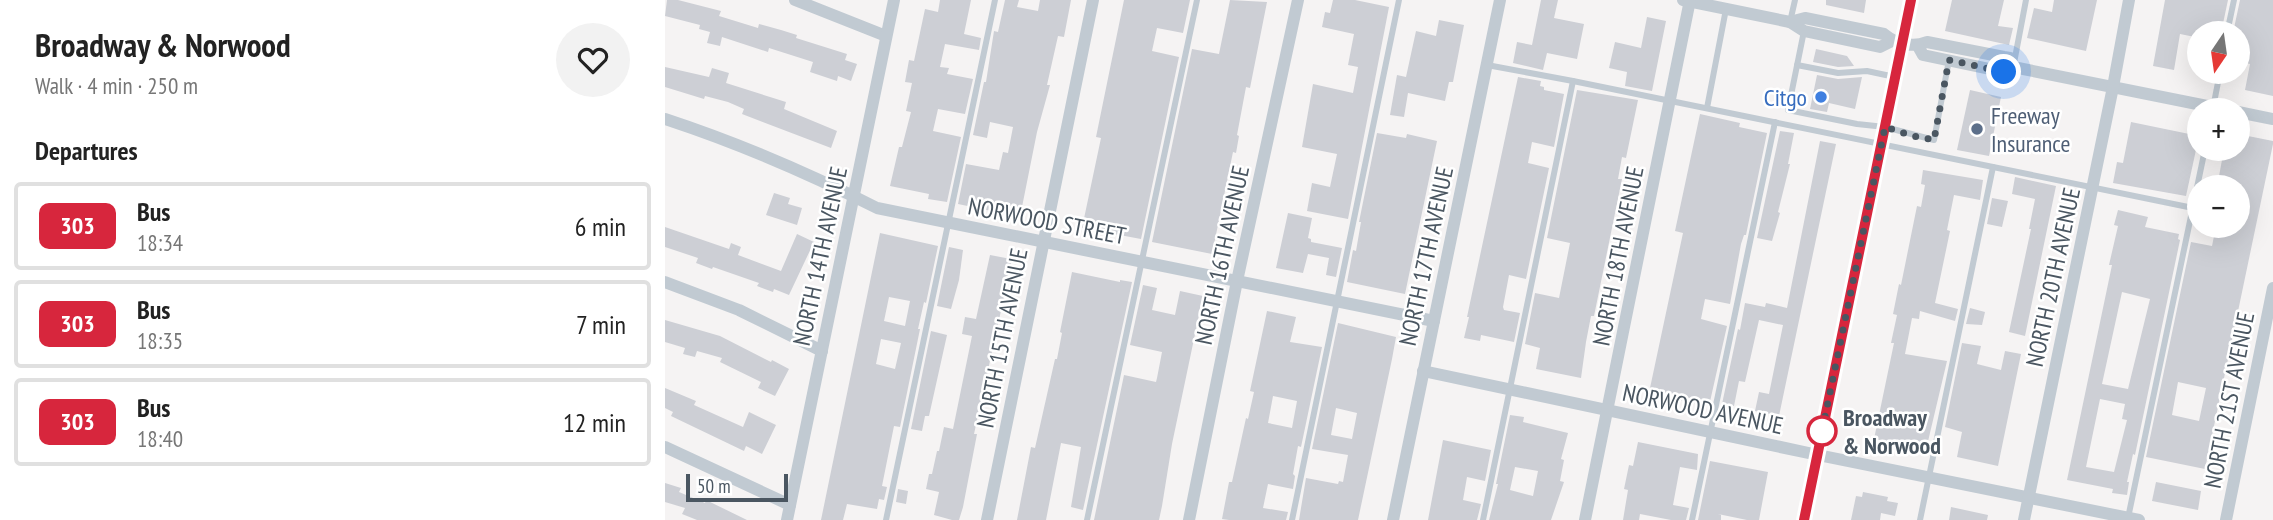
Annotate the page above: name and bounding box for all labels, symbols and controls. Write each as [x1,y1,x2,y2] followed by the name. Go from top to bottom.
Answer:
[2187,21,2251,84] north arrow
[2187,21,2250,238] map controls
[35,23,291,66] text: Broadway & Norwood
[556,23,630,97] button: heart
[1986,54,2021,89] your location
[35,71,198,100] text: Walk · 4 min · 250 m
[1764,82,1807,113] place label: Citgo
[1813,89,1829,105] marker: Citgo
[2187,98,2250,161] button: +
[1991,100,2070,159] place label: Freeway Insurance
[1969,121,1985,137] marker: Freeway Insurance
[35,134,138,167] text: Departures
[1188,163,1256,347] street label: NORTH 16TH AVENUE
[786,164,854,348] street label: NORTH 14TH AVENUE
[1392,164,1460,348] street label: NORTH 17TH AVENUE
[1585,164,1651,348] street label: NORTH 18TH AVENUE
[2187,175,2250,238] button: −
[2019,185,2087,369] street label: NORTH 20TH AVENUE
[965,190,1129,252] street label: NORWOOD STREET
[137,195,170,228] text: Bus
[60,210,95,241] text: 303
[575,210,626,243] text: 6 min
[137,228,183,257] text: 18:34
[969,246,1035,430] street label: NORTH 15TH AVENUE
[137,293,170,326] text: Bus
[60,308,95,339] text: 303
[576,308,626,341] text: 7 min
[2197,309,2261,491] street label: NORTH 21ST AVENUE
[137,326,183,355] text: 18:35
[1620,377,1786,441] street label: NORWOOD AVENUE
[137,391,170,424] text: Bus
[1843,402,1941,461] place label: Broadway & Norwood
[60,406,95,437] text: 303
[563,406,626,439] text: 12 min
[1807,416,1837,446] marker: Broadway & Norwood
[137,424,183,453] text: 18:40
[686,471,787,503] scale bar
[697,474,731,498] text: 50 m

